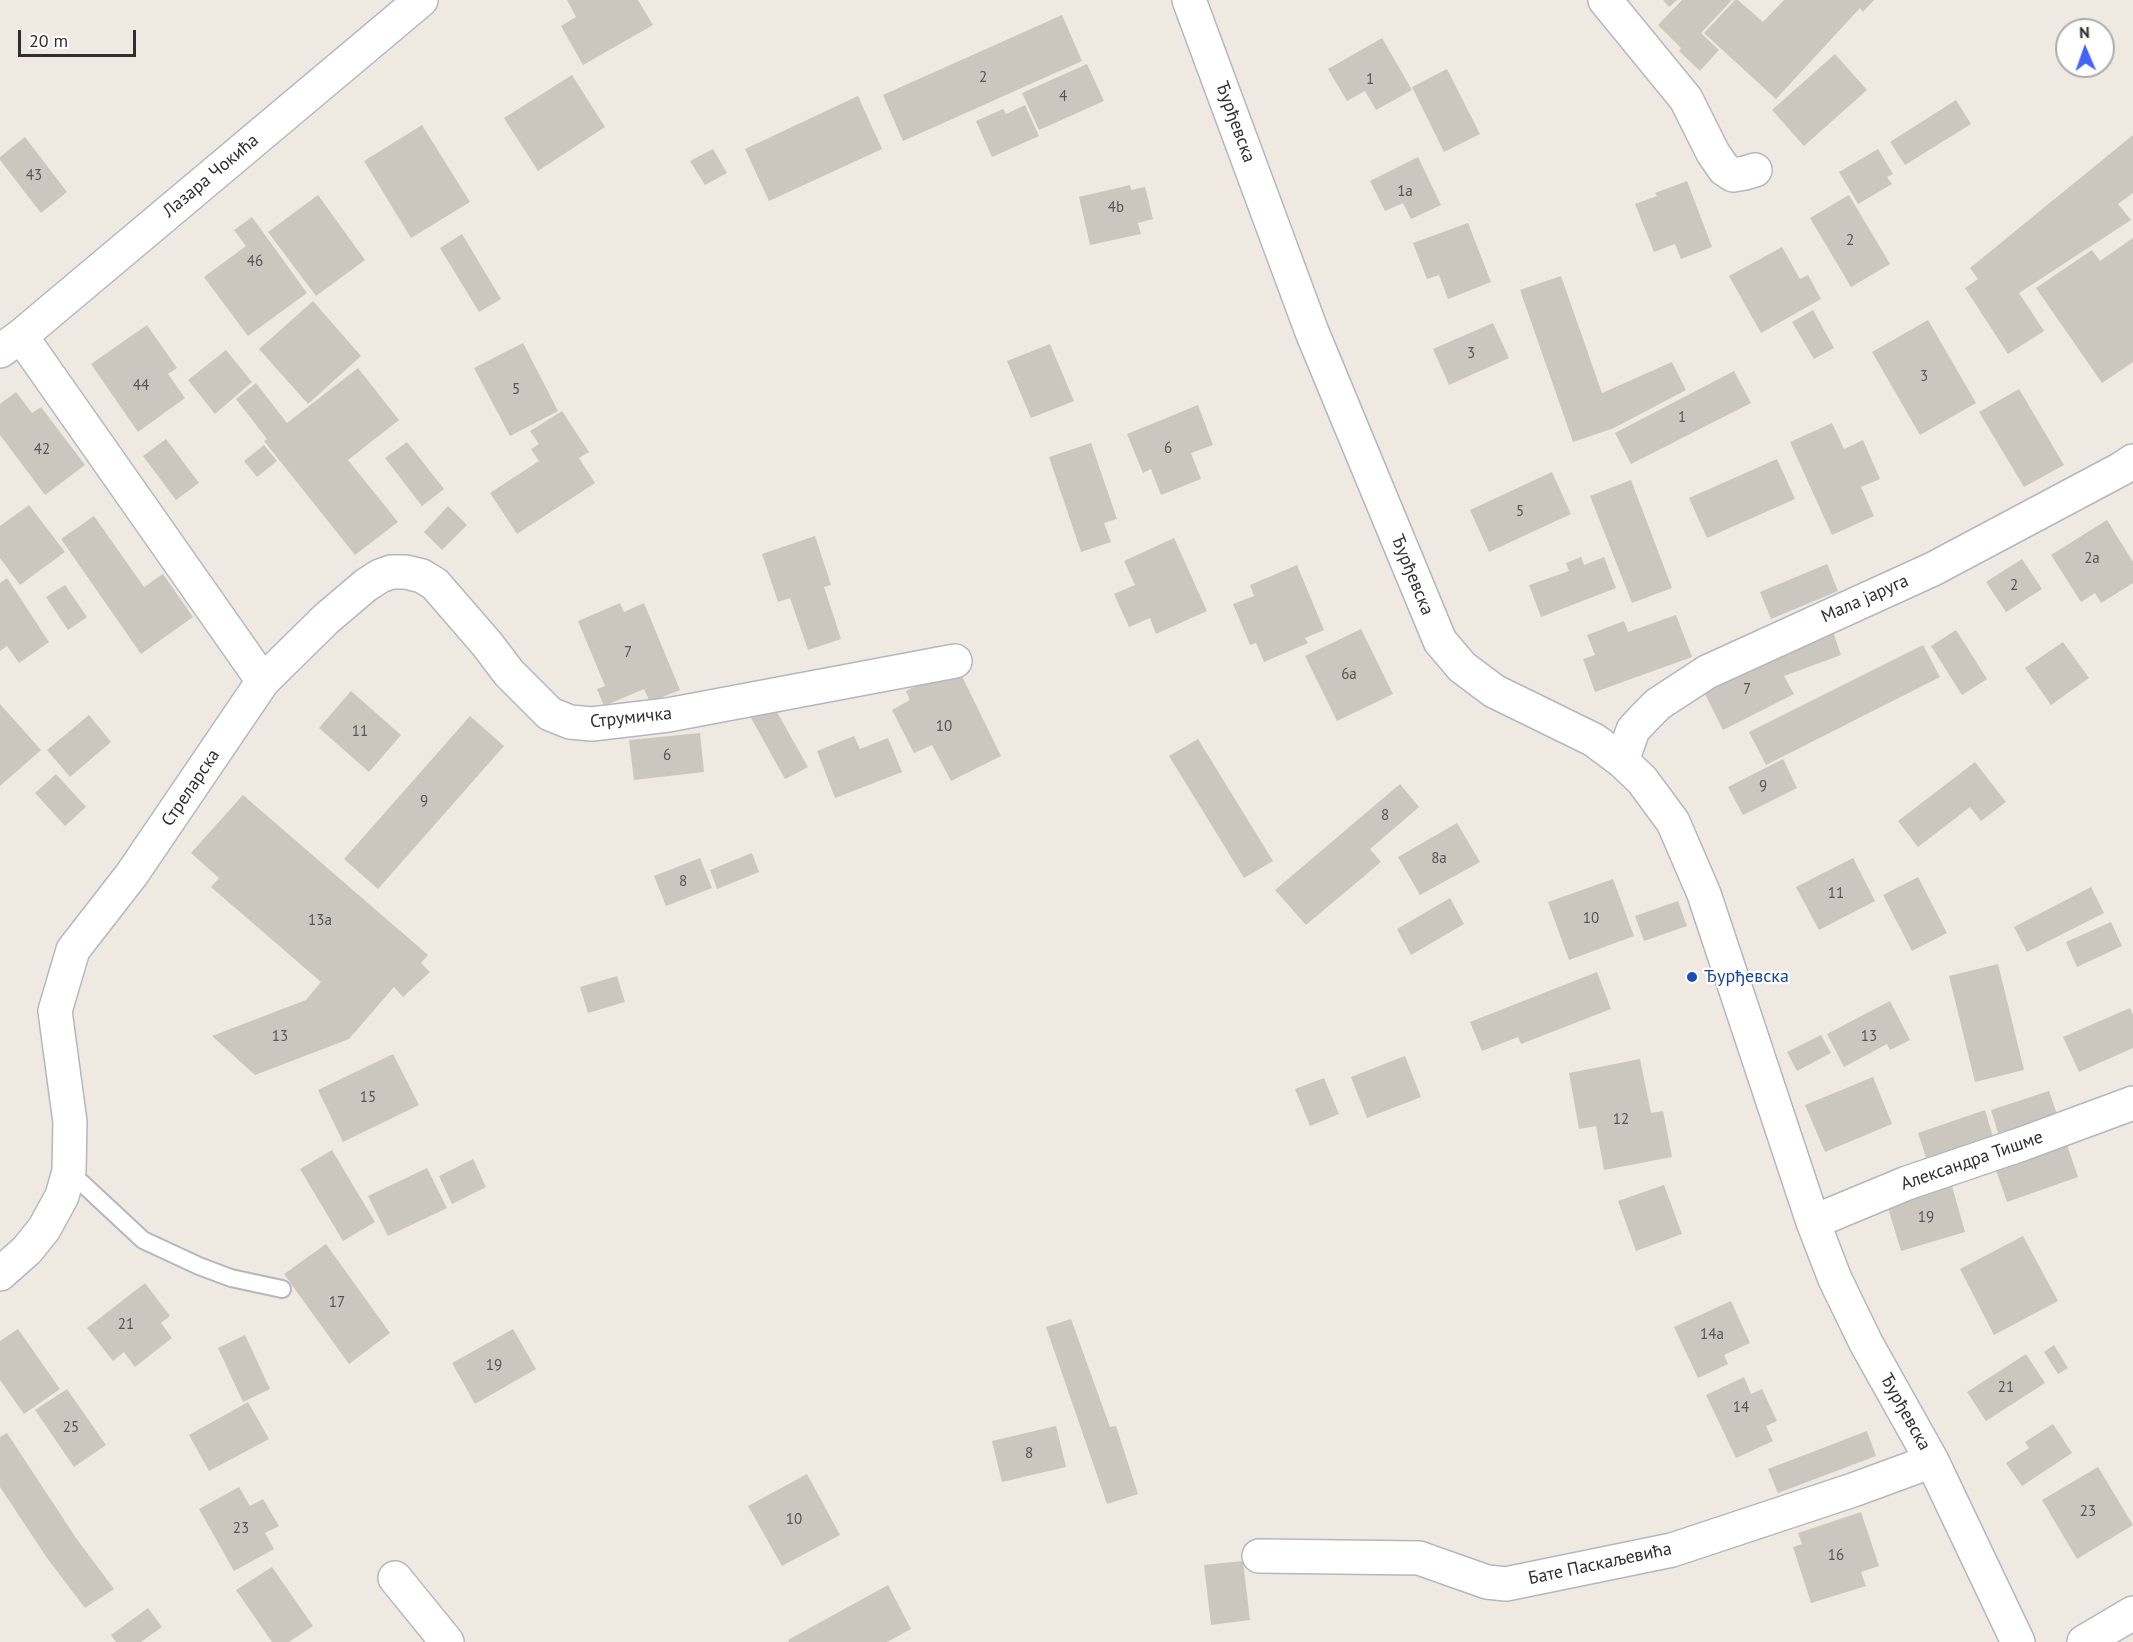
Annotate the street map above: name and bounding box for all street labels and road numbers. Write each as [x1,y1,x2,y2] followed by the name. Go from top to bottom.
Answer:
[1210,78,1260,166] street label: Ђурђевска
[159,130,263,222] street label: Лазара Чокића
[1386,532,1438,618] street label: Ђурђевска
[1818,570,1912,628] street label: Мала јаруга
[589,703,673,733] street label: Струмичка
[157,745,225,831] street label: Стреларска
[1898,1127,2046,1195] street label: Александра Тишме
[1875,1370,1935,1454] street label: Ђурђевска
[1526,1538,1674,1590] street label: Бате Паскаљевића

